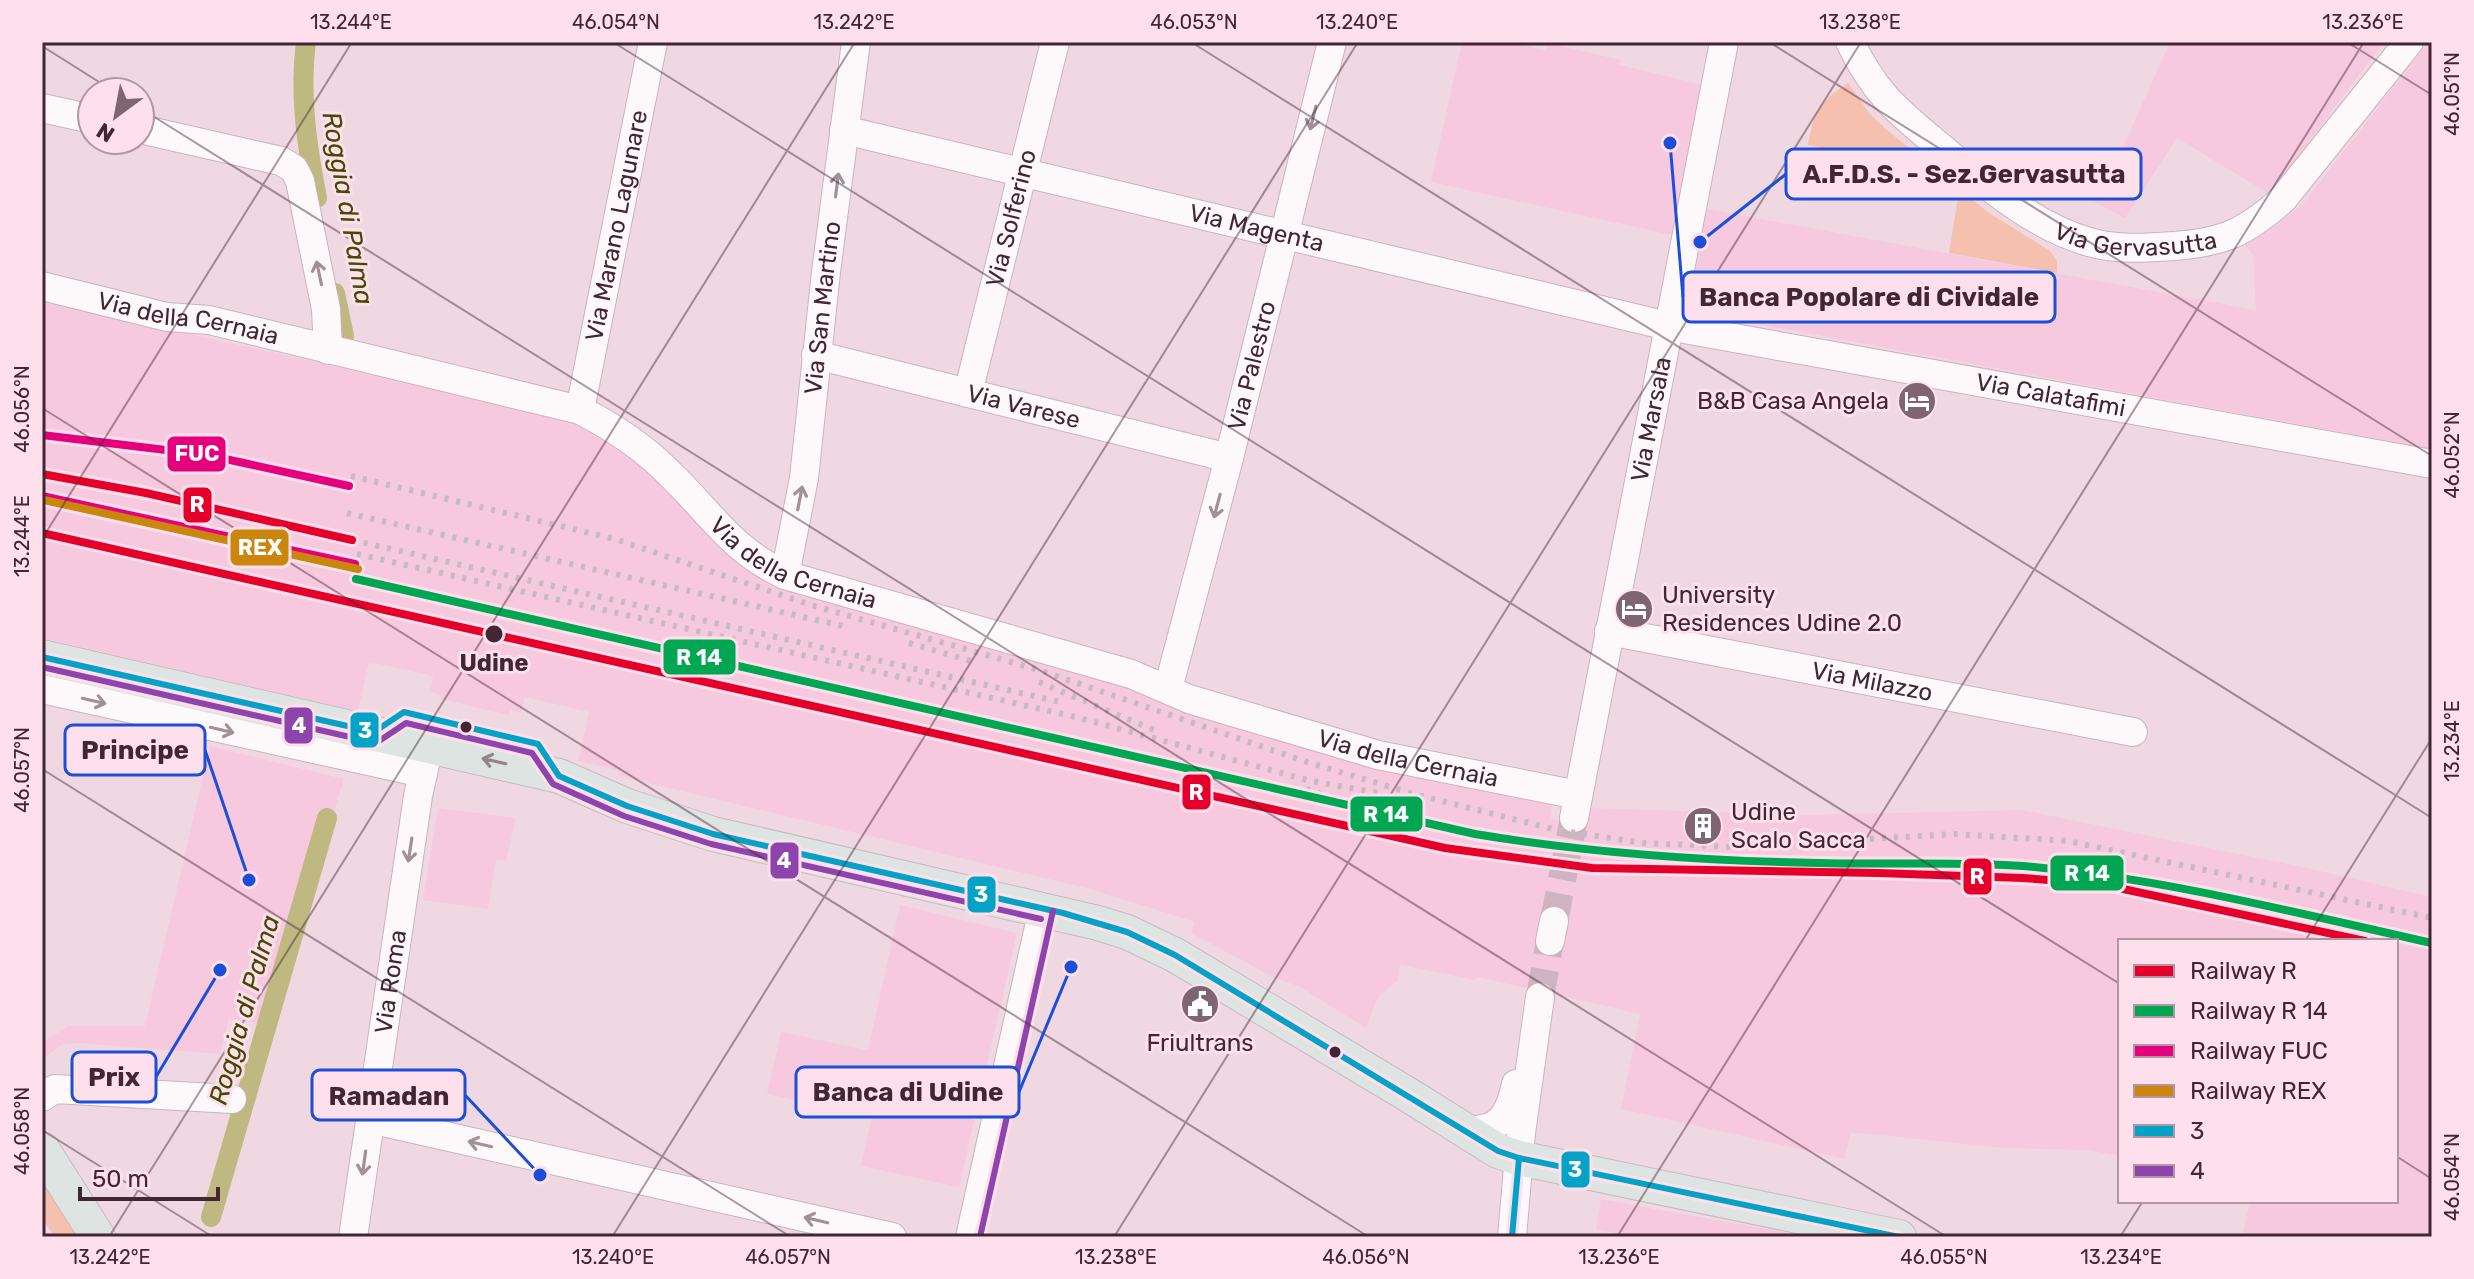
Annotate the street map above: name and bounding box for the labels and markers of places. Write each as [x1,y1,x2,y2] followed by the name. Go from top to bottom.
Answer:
[1786,149,2141,199] callout: A.F.D.S. - Sez.Gervasutta
[1683,272,2055,322] callout: Banca Popolare di Cividale
[1896,380,1938,422] hotel icon: B&B Casa Angela
[1697,387,1889,415] place label: B&B Casa Angela
[1662,581,1902,637] place label: University Residences Udine 2.0
[1613,588,1655,630] hotel icon: University Residences Udine 2.0
[483,623,505,645] marker: Udine
[459,649,529,677] place label: Udine
[458,719,474,735] unlabelled marker
[65,725,205,775] callout: Principe
[1731,798,1866,854] place label: Udine Scalo Sacca
[1682,805,1724,847] building icon: Udine Scalo Sacca
[1179,983,1221,1025] public building icon: Friultrans
[1146,1029,1254,1057] place label: Friultrans
[1327,1044,1343,1060] unlabelled marker
[72,1052,156,1102] callout: Prix
[796,1067,1019,1117] callout: Banca di Udine
[312,1070,465,1120] callout: Ramadan

